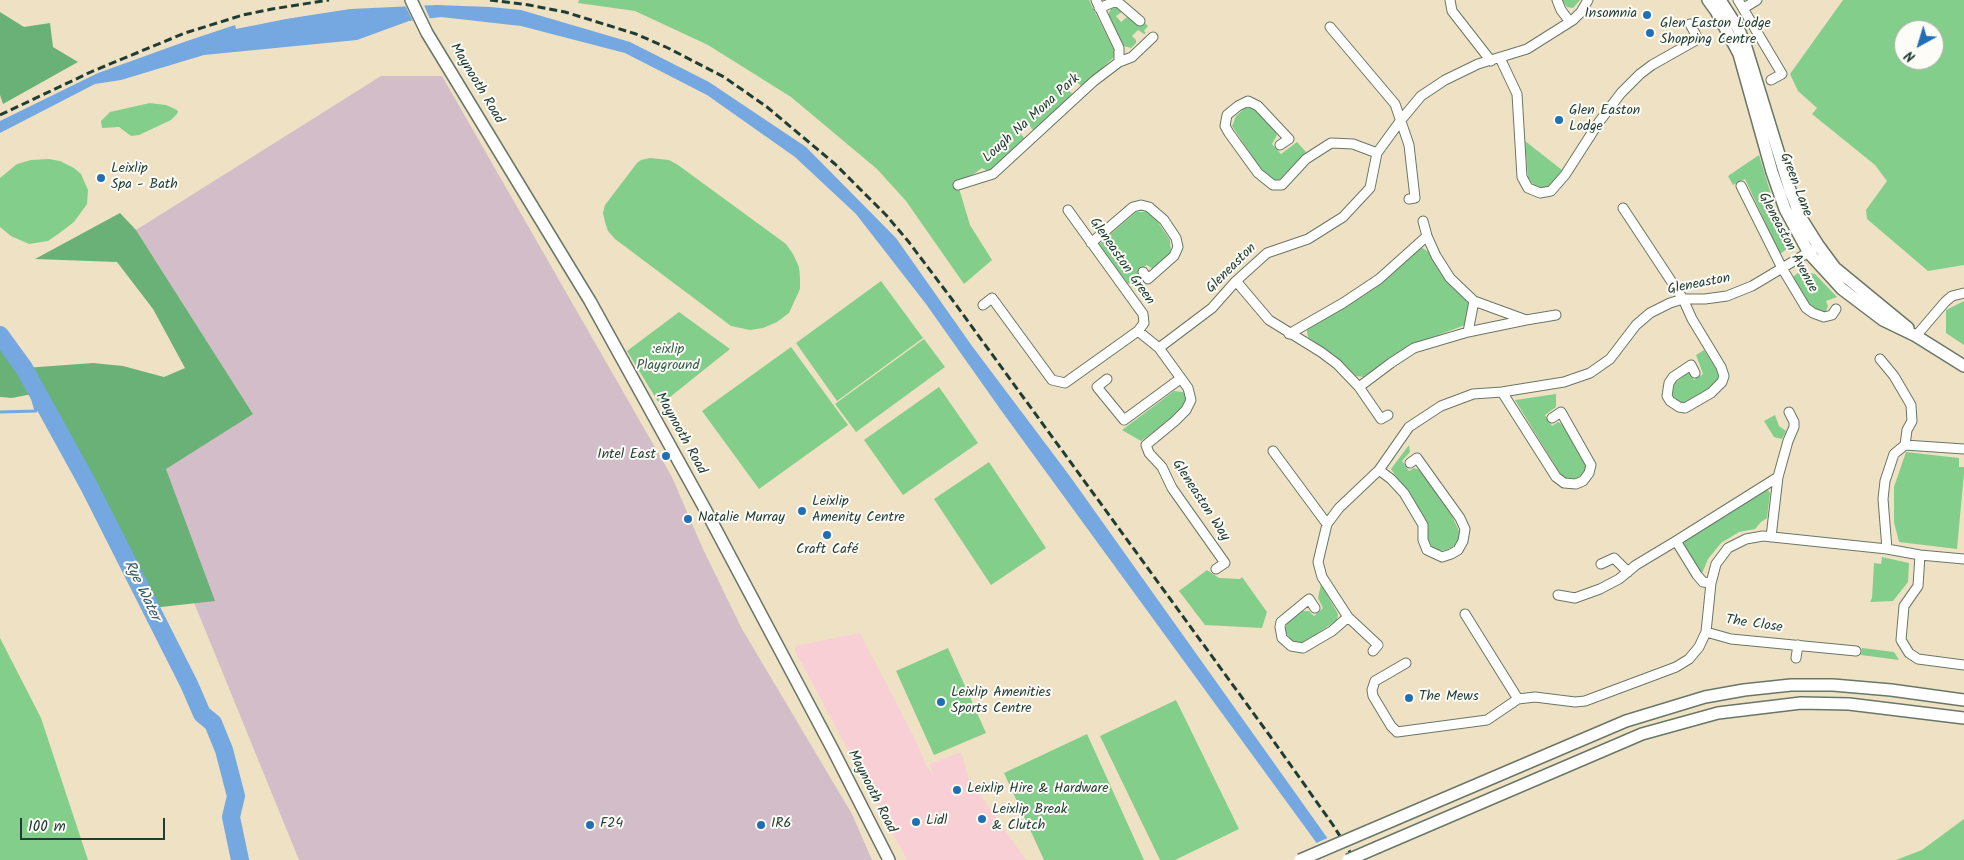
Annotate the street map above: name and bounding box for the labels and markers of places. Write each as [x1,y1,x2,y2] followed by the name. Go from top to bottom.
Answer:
[1584,7,1637,23] place label: Insomnia
[1641,9,1653,21] marker: Insomnia
[1660,17,1771,49] place label: Glen Easton Lodge Shopping Centre
[1644,27,1656,39] marker: Glen Easton Lodge Shopping Centre
[1569,104,1640,136] place label: Glen Easton Lodge
[1553,114,1565,126] marker: Glen Easton Lodge
[111,162,178,194] place label: Leixlip Spa - Bath
[95,172,107,184] marker: Leixlip Spa - Bath
[597,448,656,464] place label: Intel East
[660,450,672,462] marker: Intel East
[812,495,905,528] place label: Leixlip Amenity Centre
[796,505,808,517] marker: Leixlip Amenity Centre
[698,511,785,527] place label: Natalie Murray
[682,513,694,525] marker: Natalie Murray
[821,529,833,541] marker: Craft Café
[796,543,858,559] place label: Craft Café
[951,686,1051,719] place label: Leixlip Amenities Sports Centre
[1419,690,1479,706] place label: The Mews
[1403,692,1415,704] marker: The Mews
[935,696,947,708] marker: Leixlip Amenities Sports Centre
[967,782,1109,798] place label: Leixlip Hire & Hardware
[951,784,963,796] marker: Leixlip Hire & Hardware
[992,803,1067,836] place label: Leixlip Break & Clutch
[976,813,988,825] marker: Leixlip Break & Clutch
[926,814,947,830] place label: Lidl
[910,816,922,828] marker: Lidl
[600,817,623,833] place label: F24
[771,817,791,833] place label: IR6
[584,819,596,831] marker: F24
[755,819,767,831] marker: IR6

